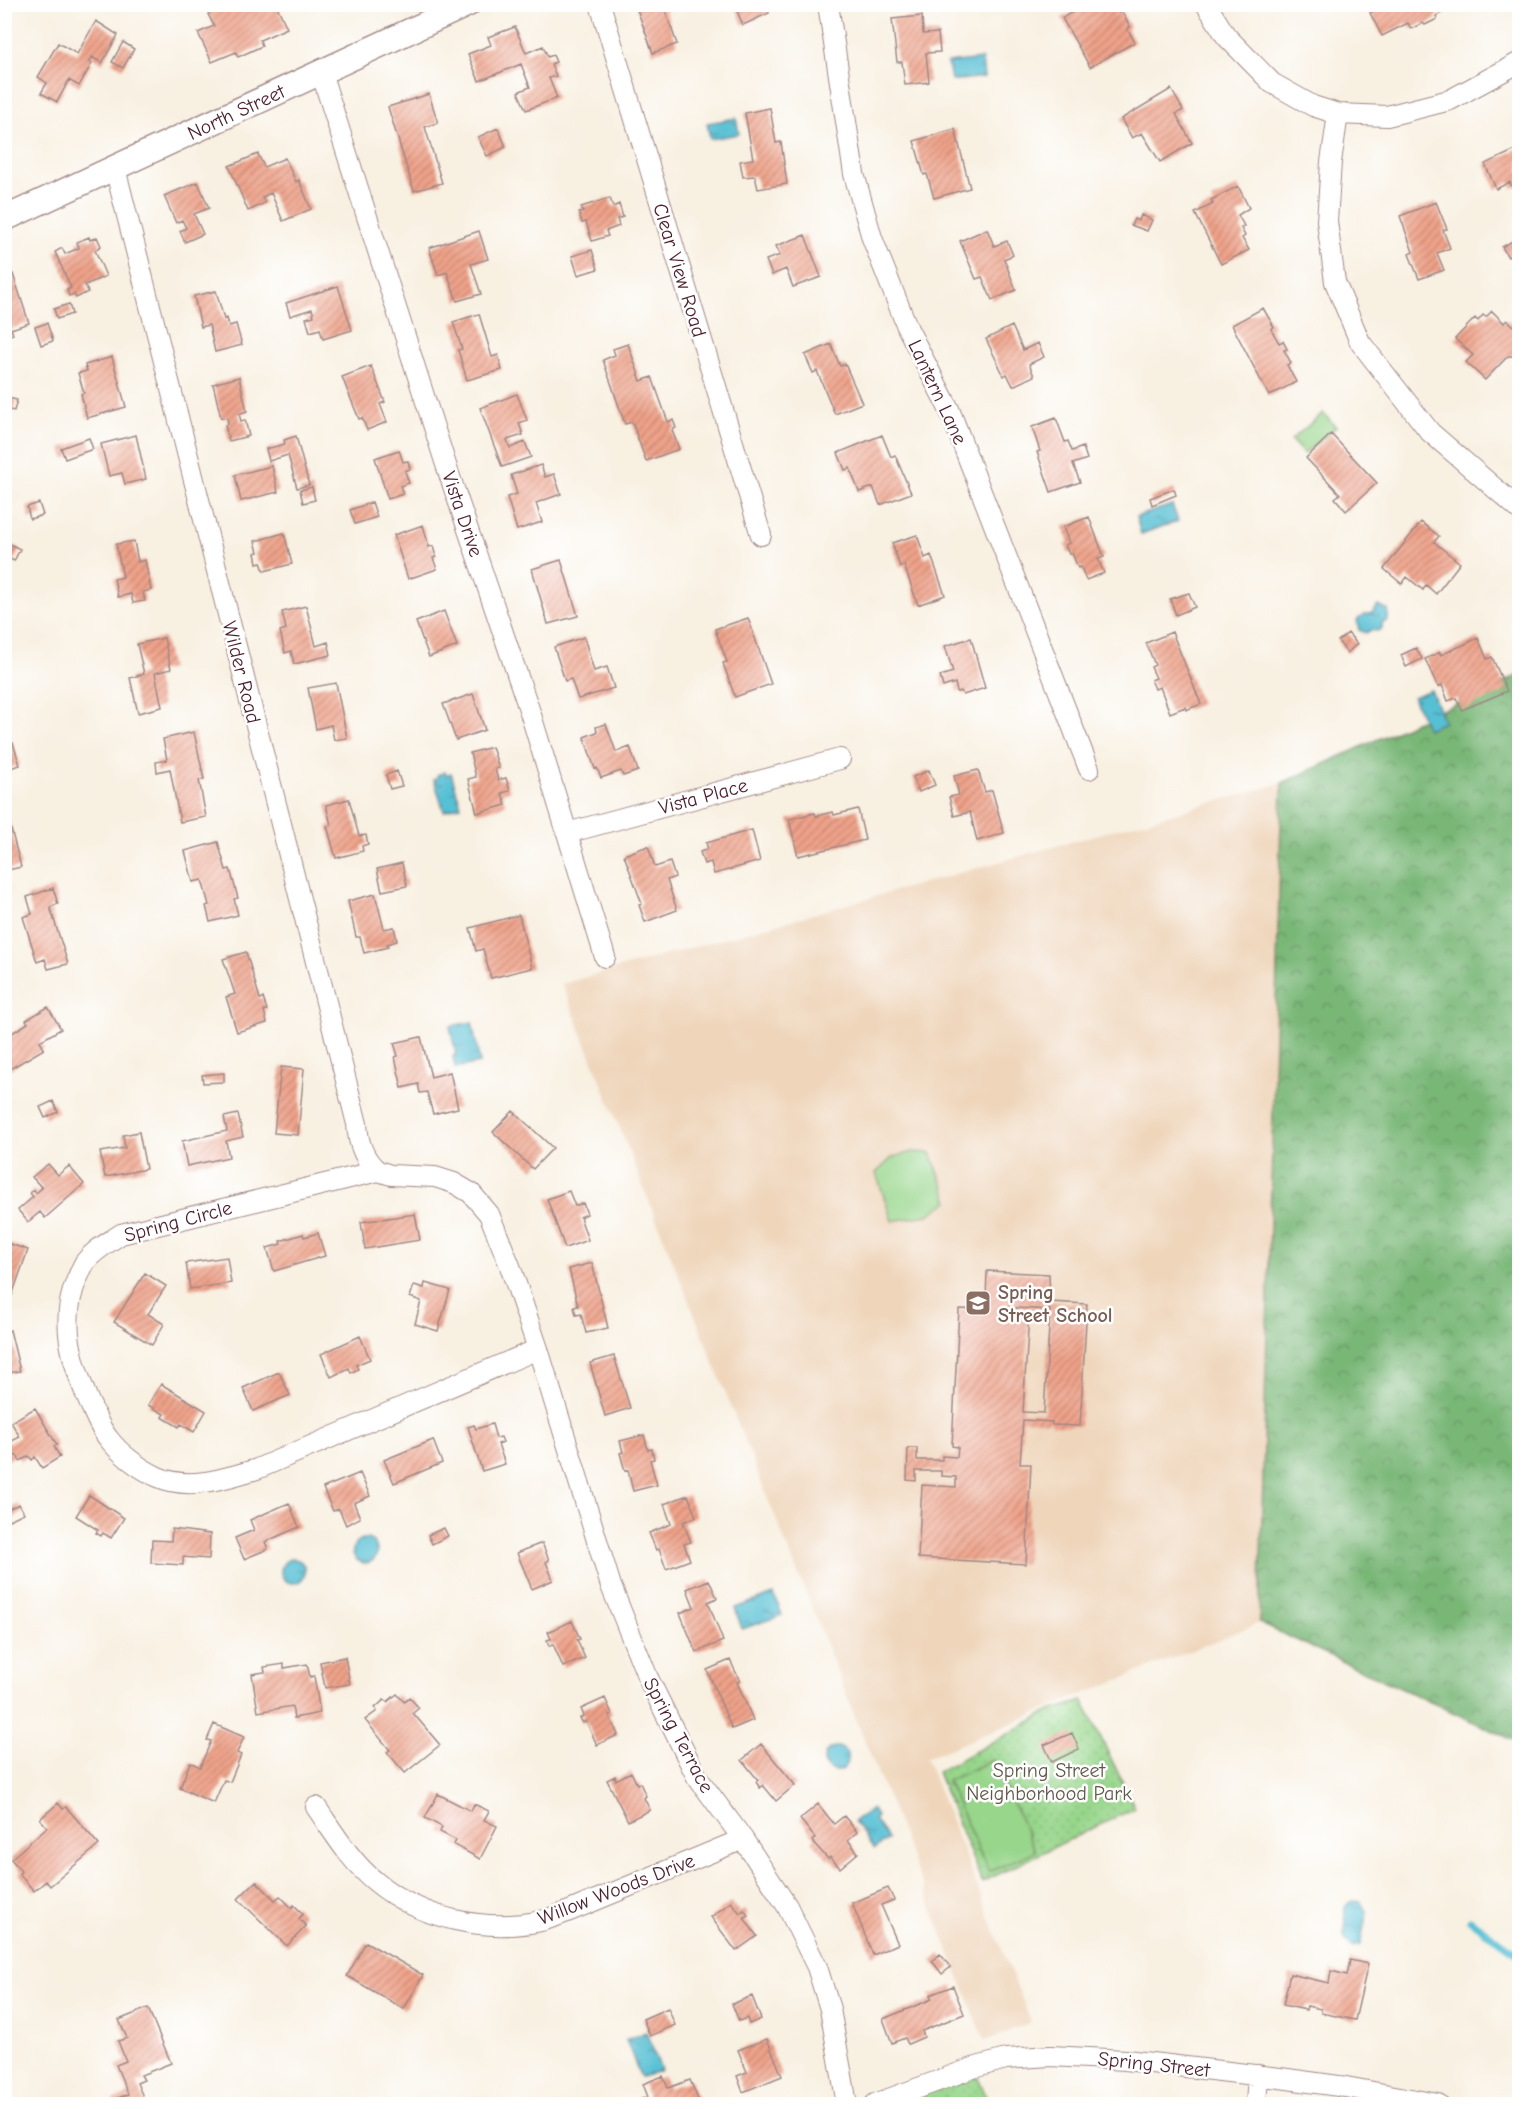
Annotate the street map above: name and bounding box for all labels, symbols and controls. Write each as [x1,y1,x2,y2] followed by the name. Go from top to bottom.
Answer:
[184,79,290,145] street label: North Street
[648,200,711,340] street label: Clear View Road
[903,336,972,448] street label: Lantern Lane
[437,468,488,560] street label: Vista Drive
[218,619,265,726] street label: Wilder Road
[656,774,750,819] street label: Vista Place
[122,1196,235,1247] street label: Spring Circle
[998,1281,1113,1327] place label: Spring Street School
[963,1288,993,1318] school or university icon: Spring Street School
[639,1674,718,1797] street label: Spring Terrace
[966,1759,1132,1805] park label: Spring Street Neighborhood Park
[535,1849,698,1930] street label: Willow Woods Drive
[1097,2047,1212,2082] street label: Spring Street

